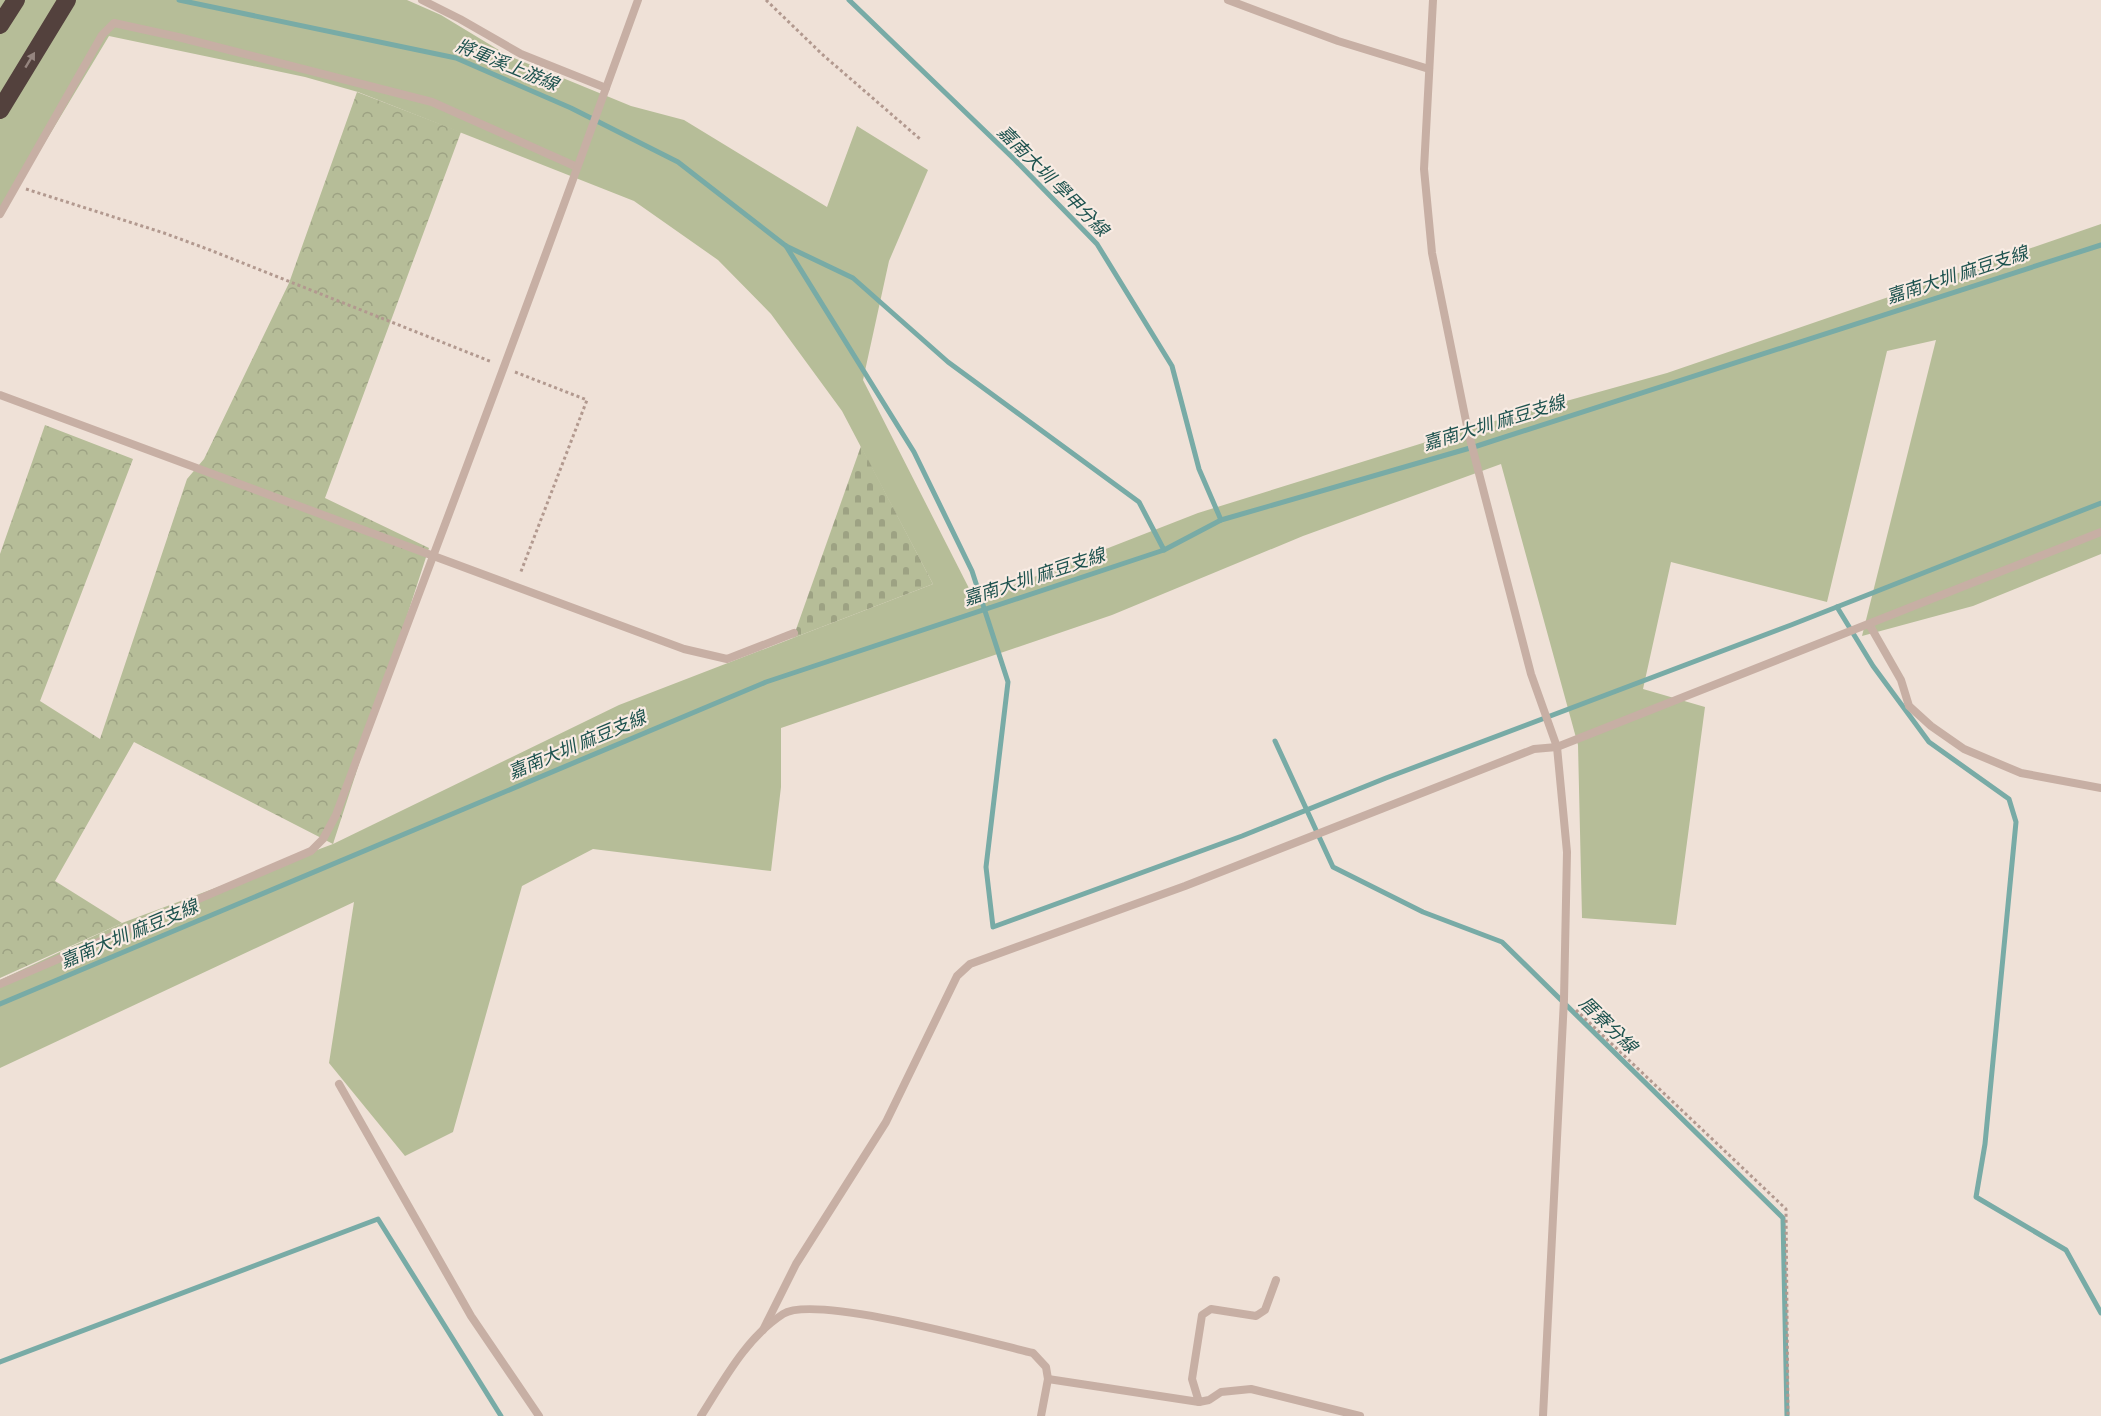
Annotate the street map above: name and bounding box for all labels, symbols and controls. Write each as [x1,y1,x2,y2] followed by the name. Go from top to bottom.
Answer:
[452,34,563,98] water label: 將軍溪上游線
[25,52,36,68] one-way arrow
[992,120,1115,244] water label: 嘉南大圳 學甲分線
[1883,240,2033,310] water label: 嘉南大圳 麻豆支線
[1420,389,1570,457] water label: 嘉南大圳 麻豆支線
[960,542,1110,612] water label: 嘉南大圳 麻豆支線
[504,704,652,786] water label: 嘉南大圳 麻豆支線
[56,893,204,975] water label: 嘉南大圳 麻豆支線
[1573,991,1644,1061] water label: 厝寮分線

